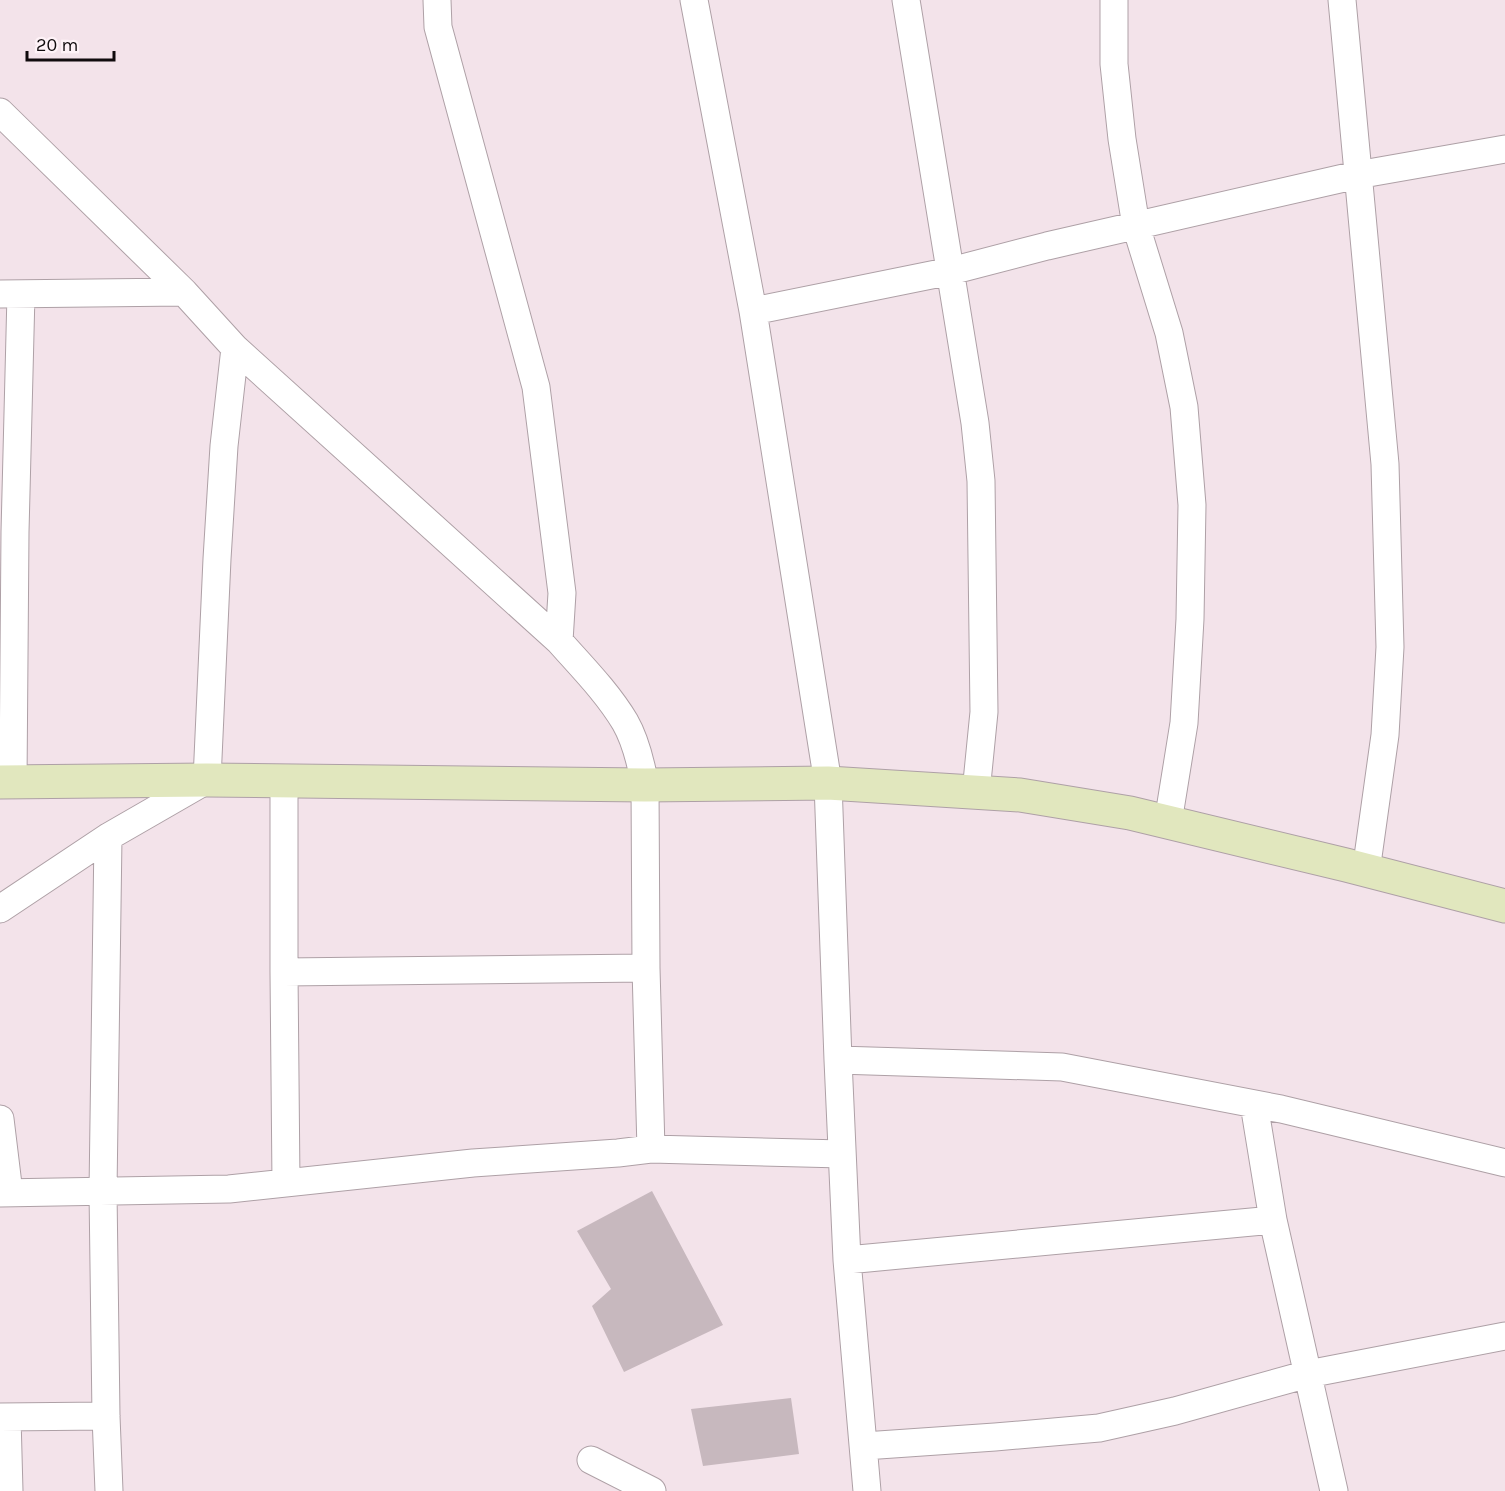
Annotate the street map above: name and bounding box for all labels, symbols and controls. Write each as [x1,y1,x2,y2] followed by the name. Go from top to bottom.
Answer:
[27,24,114,62] scale bar
[36,34,78,56] text: 20 m

